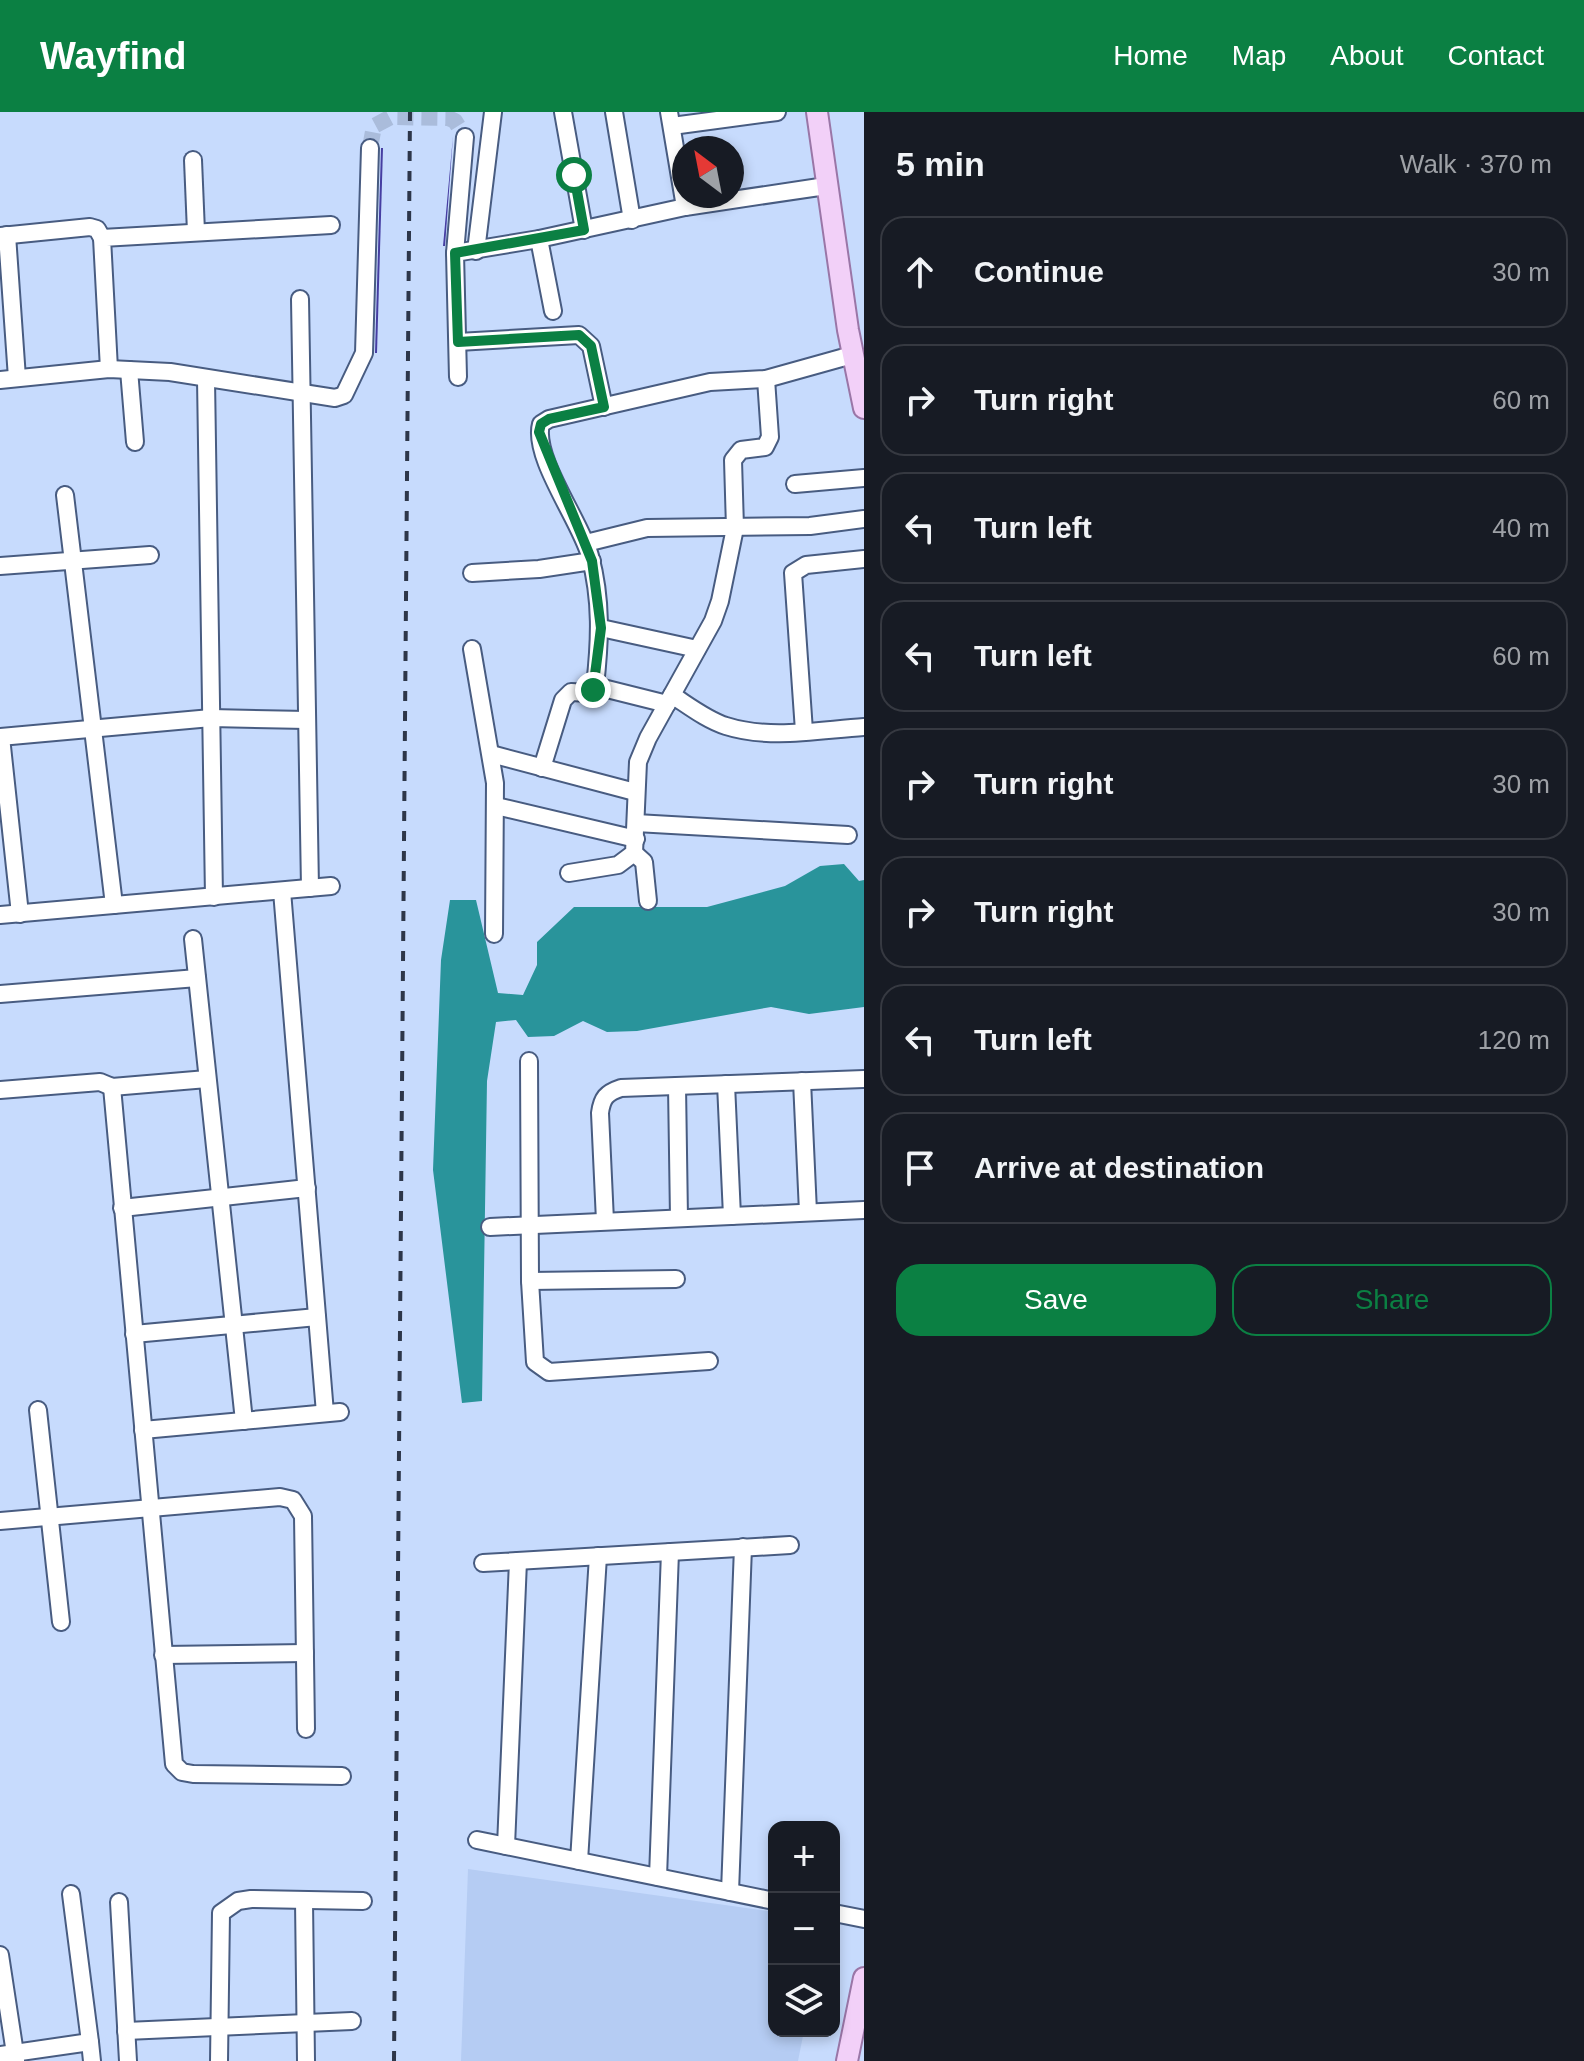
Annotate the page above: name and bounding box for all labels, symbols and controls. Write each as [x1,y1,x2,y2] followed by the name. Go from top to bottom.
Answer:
[40,35,186,77] text: Wayfind
[1113,40,1188,71] text: Home
[1232,40,1286,71] text: Map
[1330,40,1404,71] text: About
[1448,40,1544,71] text: Contact
[672,136,744,208] north arrow
[896,145,985,183] text: 5 min
[1400,149,1552,179] text: Walk · 370 m
[556,157,592,193] route start
[898,250,942,294] icon: ahead
[974,255,1104,288] text: Continue
[1492,257,1550,287] text: 30 m
[898,378,942,422] icon: right
[974,383,1113,416] text: Turn right
[1492,385,1550,415] text: 60 m
[898,506,942,550] icon: left
[974,511,1092,544] text: Turn left
[1492,513,1550,543] text: 40 m
[898,634,942,678] icon: left
[974,639,1092,672] text: Turn left
[1492,641,1550,671] text: 60 m
[575,672,611,708] route end
[898,762,942,806] icon: right
[974,767,1113,800] text: Turn right
[1492,769,1550,799] text: 30 m
[898,890,942,934] icon: right
[974,895,1113,928] text: Turn right
[1492,897,1550,927] text: 30 m
[898,1018,942,1062] icon: left
[974,1023,1092,1056] text: Turn left
[1478,1025,1550,1055] text: 120 m
[898,1146,942,1190] icon: arrive
[974,1151,1264,1184] text: Arrive at destination
[896,1264,1216,1336] button: Save
[1232,1264,1552,1336] button: Share
[768,1821,840,2037] map controls
[768,1821,840,1893] button: +
[768,1893,840,1965] button: −
[768,1965,840,2037] button: layers

